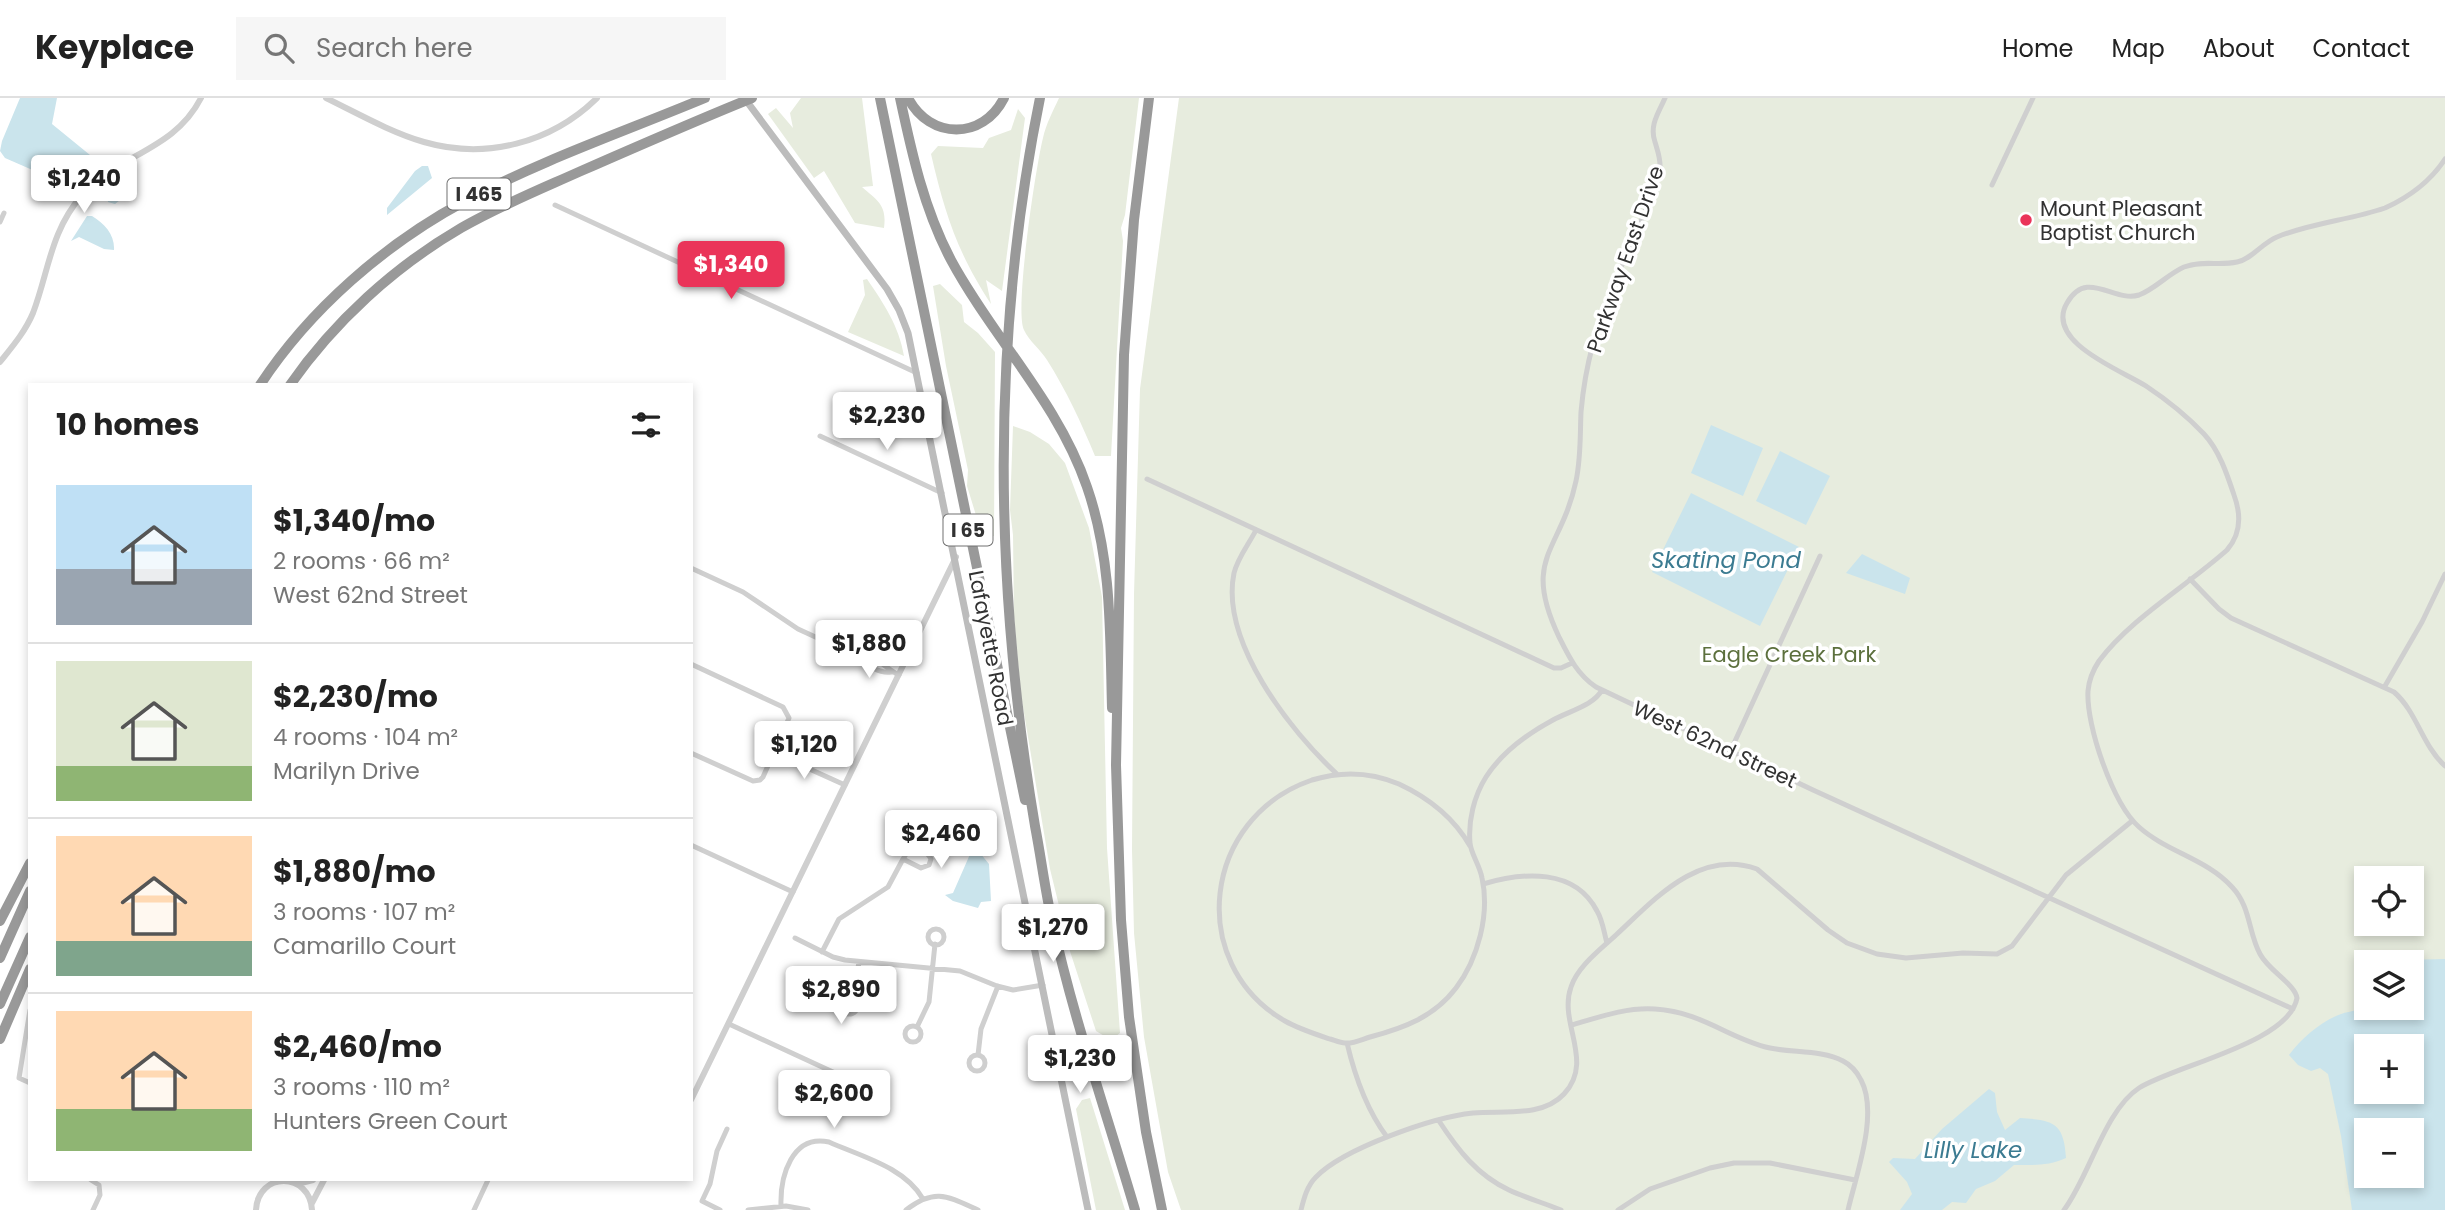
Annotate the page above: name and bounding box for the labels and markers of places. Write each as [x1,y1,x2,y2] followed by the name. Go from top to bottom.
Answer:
[27,156,141,215] pin: $1,240
[2040,194,2202,247] place label: Mount Pleasant Baptist Church
[2018,212,2034,228] marker: Mount Pleasant Baptist Church
[674,242,788,301] pin: $1,340
[830,392,944,452] pin: $2,230
[812,620,926,680] pin: $1,880
[747,722,861,781] pin: $1,120
[884,810,998,870] pin: $2,460
[996,904,1110,964] pin: $1,270
[784,967,898,1026] pin: $2,890
[1023,1035,1137,1095] pin: $1,230
[777,1070,891,1130] pin: $2,600

